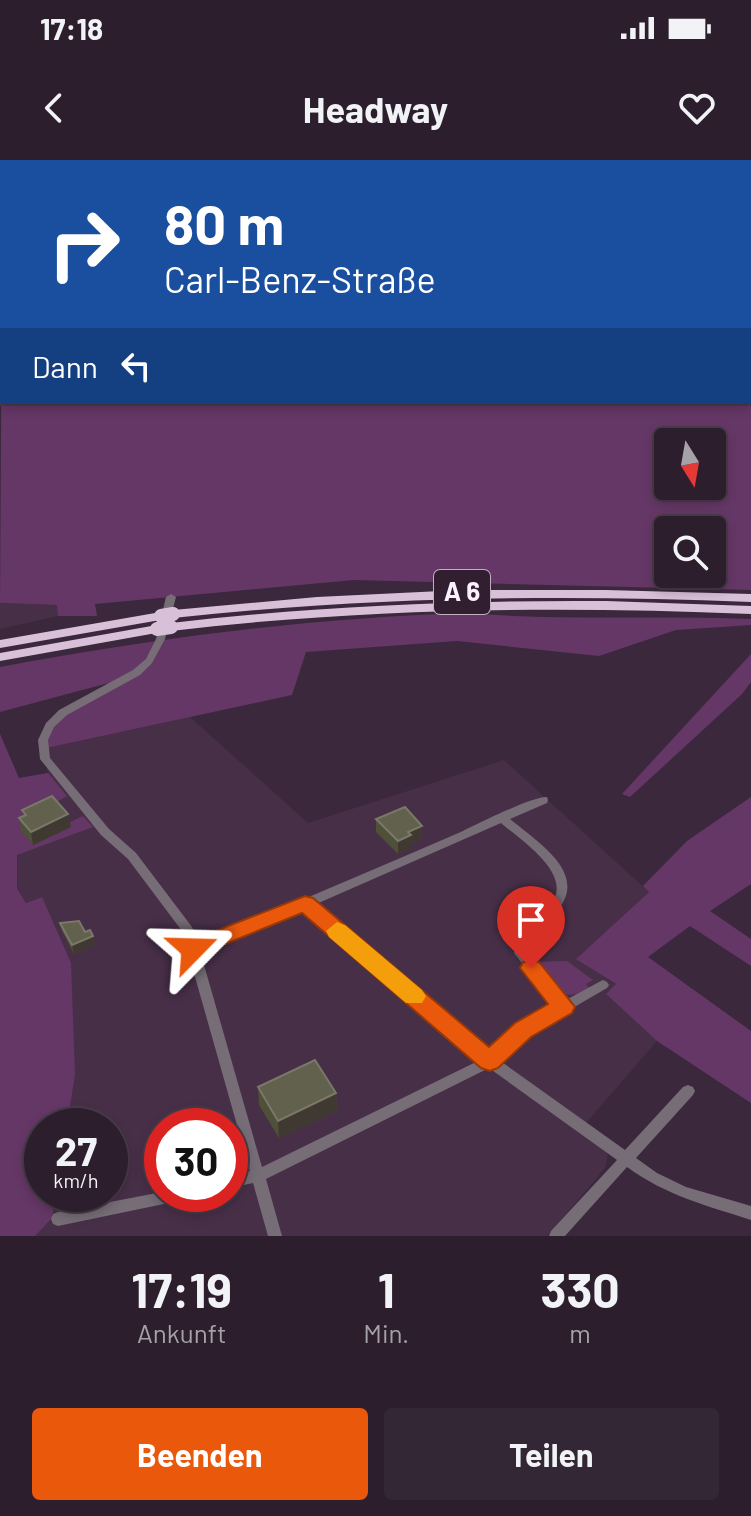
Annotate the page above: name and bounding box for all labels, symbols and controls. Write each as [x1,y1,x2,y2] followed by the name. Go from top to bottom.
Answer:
[40,10,103,46] text: 17:18
[32,86,76,130] icon: back
[675,86,719,130] icon: heart
[303,87,448,130] text: Headway
[164,189,284,256] text: 80 m
[32,192,136,296] icon: right
[164,257,436,300] text: Carl-Benz-Straße
[114,344,158,388] icon: left
[32,348,98,384] text: Dann
[654,428,726,500] north arrow
[654,428,726,588] map controls
[654,516,726,588] button: search
[434,570,490,614] road number: A 6
[497,886,565,968] pin
[509,898,553,942] icon: arrive
[151,907,235,991] position arrow
[144,1108,248,1212] speed limit sign: 30
[55,1126,97,1174] text: 27
[53,1168,99,1192] text: km/h
[131,1260,232,1318] text: 17:19
[378,1260,395,1318] text: 1
[540,1260,620,1318] text: 330
[137,1317,226,1348] text: Ankunft
[363,1317,409,1348] text: Min.
[569,1317,591,1348] text: m
[32,1408,368,1500] button: Beenden
[384,1408,719,1500] button: Teilen

